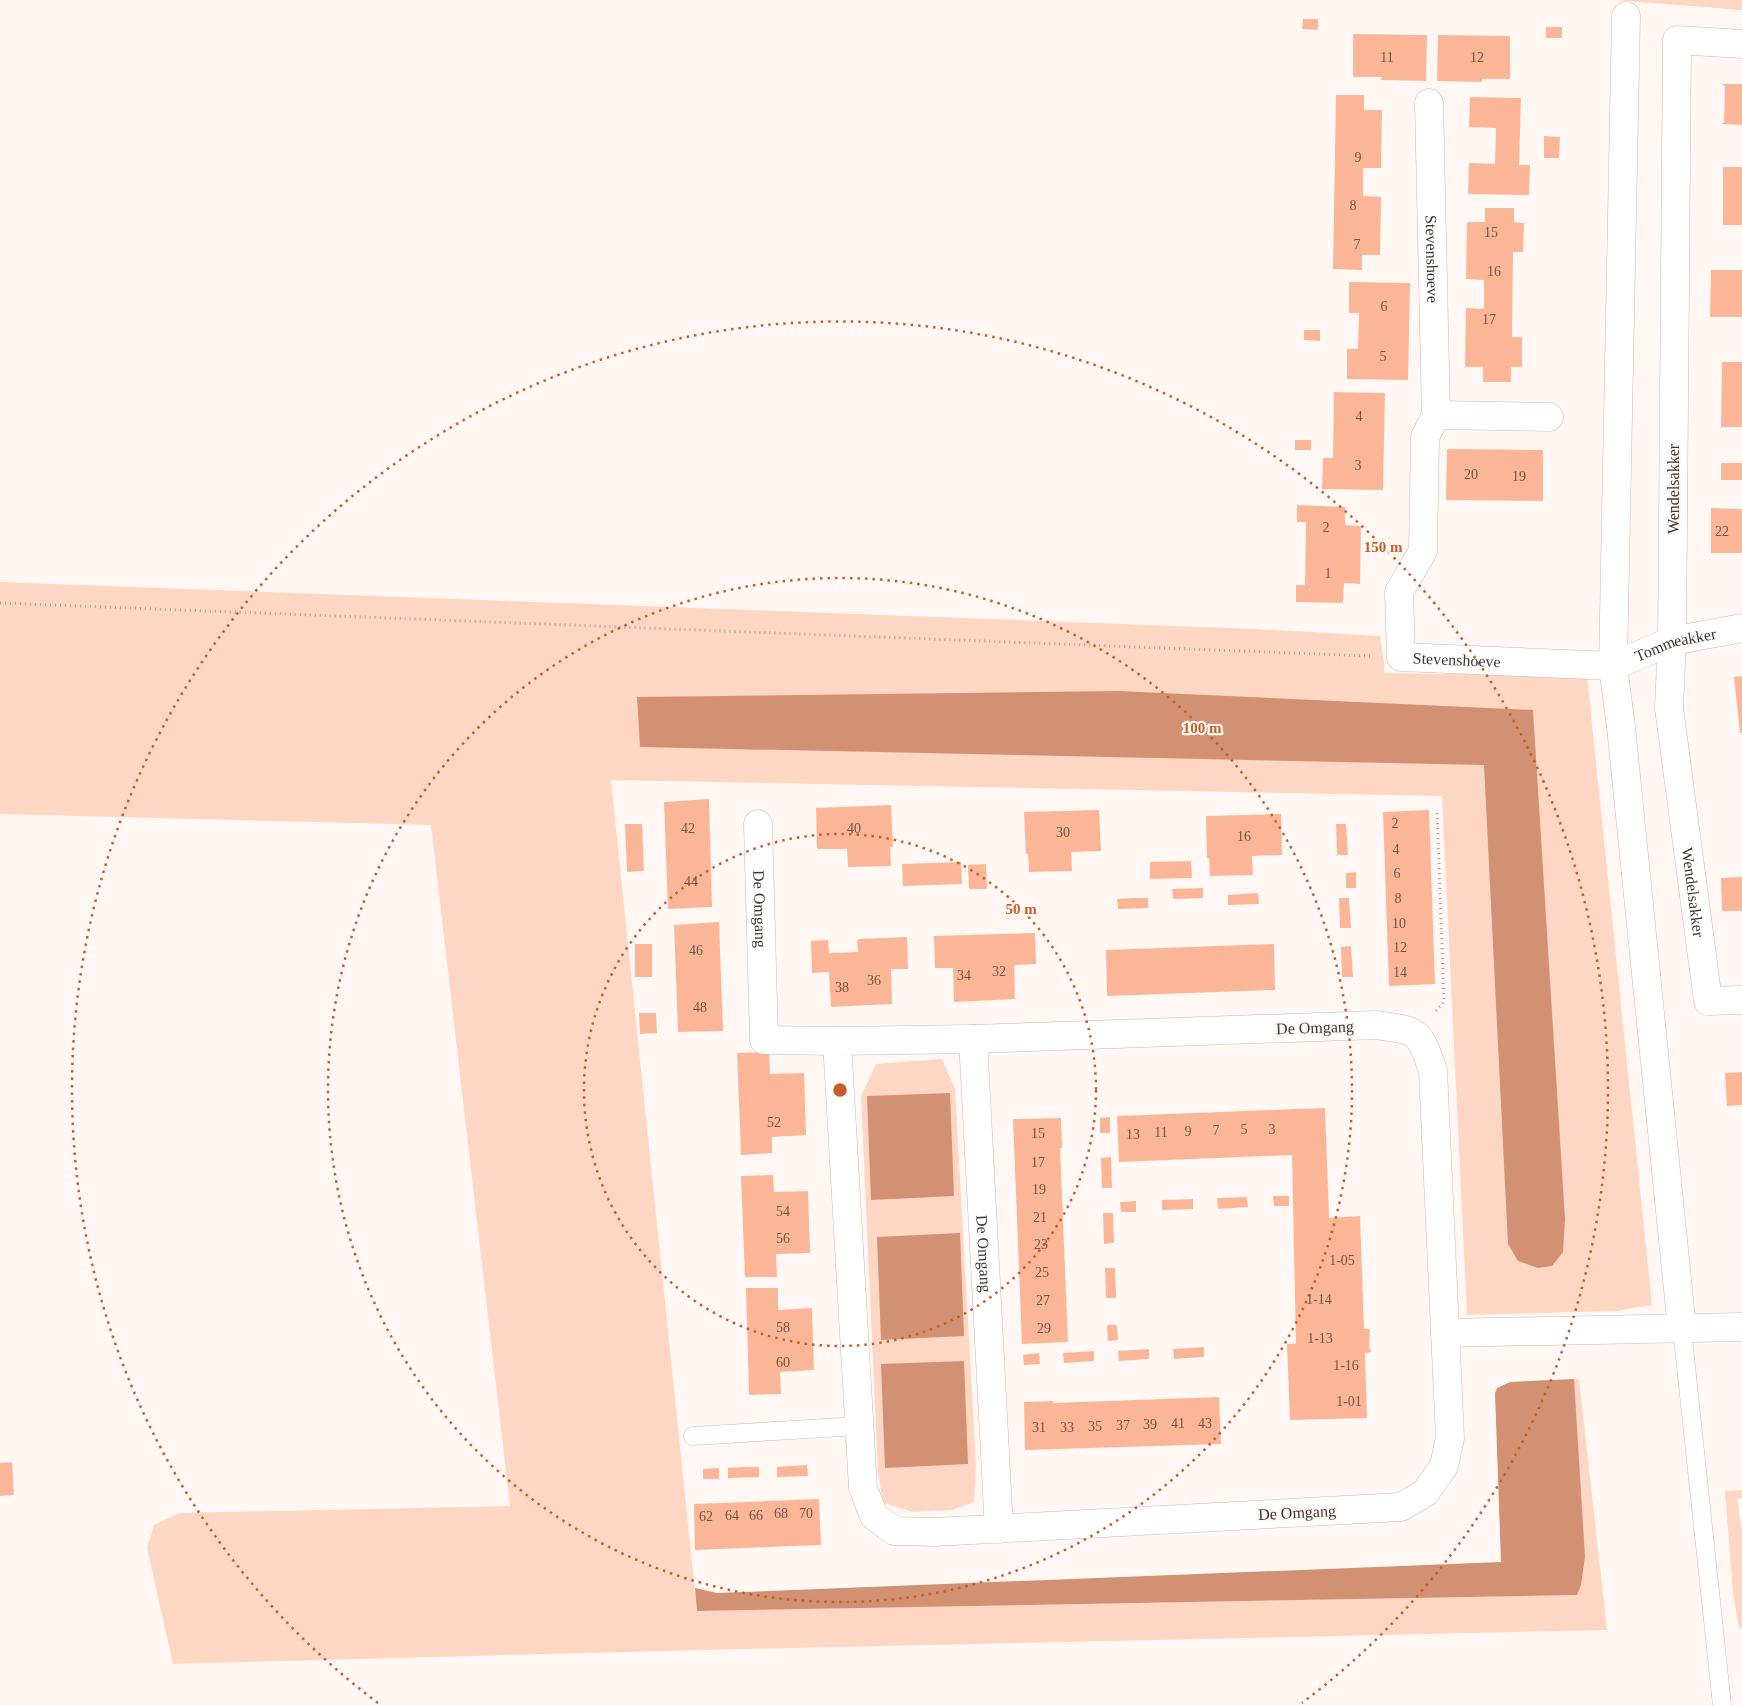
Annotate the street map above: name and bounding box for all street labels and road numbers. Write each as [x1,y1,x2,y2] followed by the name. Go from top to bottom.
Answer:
[1423,215,1441,303] street label: Stevenshoeve
[1665,443,1682,534] street label: Wendelsakker
[1632,625,1718,665] street label: Tommeakker
[1412,650,1501,670] street label: Stevenshoeve
[1679,846,1707,939] street label: Wendelsakker
[750,870,769,948] street label: De Omgang
[1276,1018,1354,1038] street label: De Omgang
[973,1214,994,1293] street label: De Omgang
[1258,1502,1336,1524] street label: De Omgang

